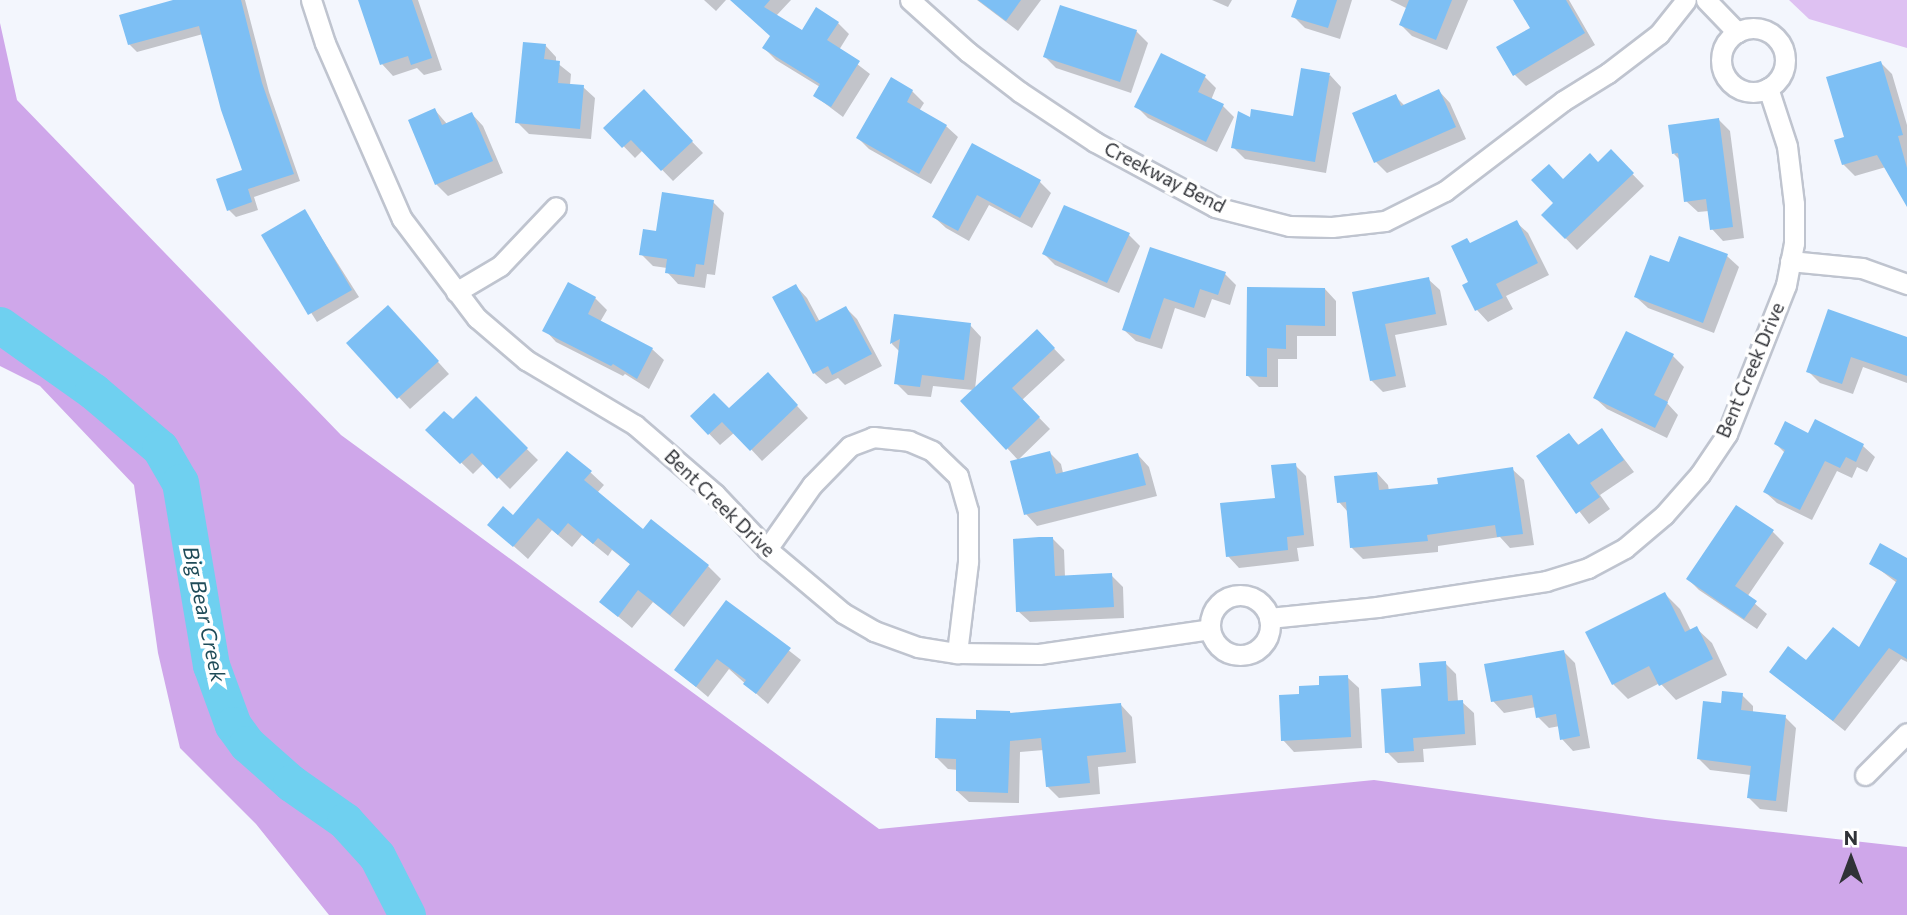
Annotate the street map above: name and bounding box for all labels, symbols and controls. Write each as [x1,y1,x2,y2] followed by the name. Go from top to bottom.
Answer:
[1101,137,1229,217] street label: Creekway Bend
[1711,299,1789,441] street label: Bent Creek Drive
[660,445,780,561] street label: Bent Creek Drive
[178,544,232,684] water label: Big Bear Creek
[1816,824,1886,894] north arrow
[1844,826,1858,849] text: N

